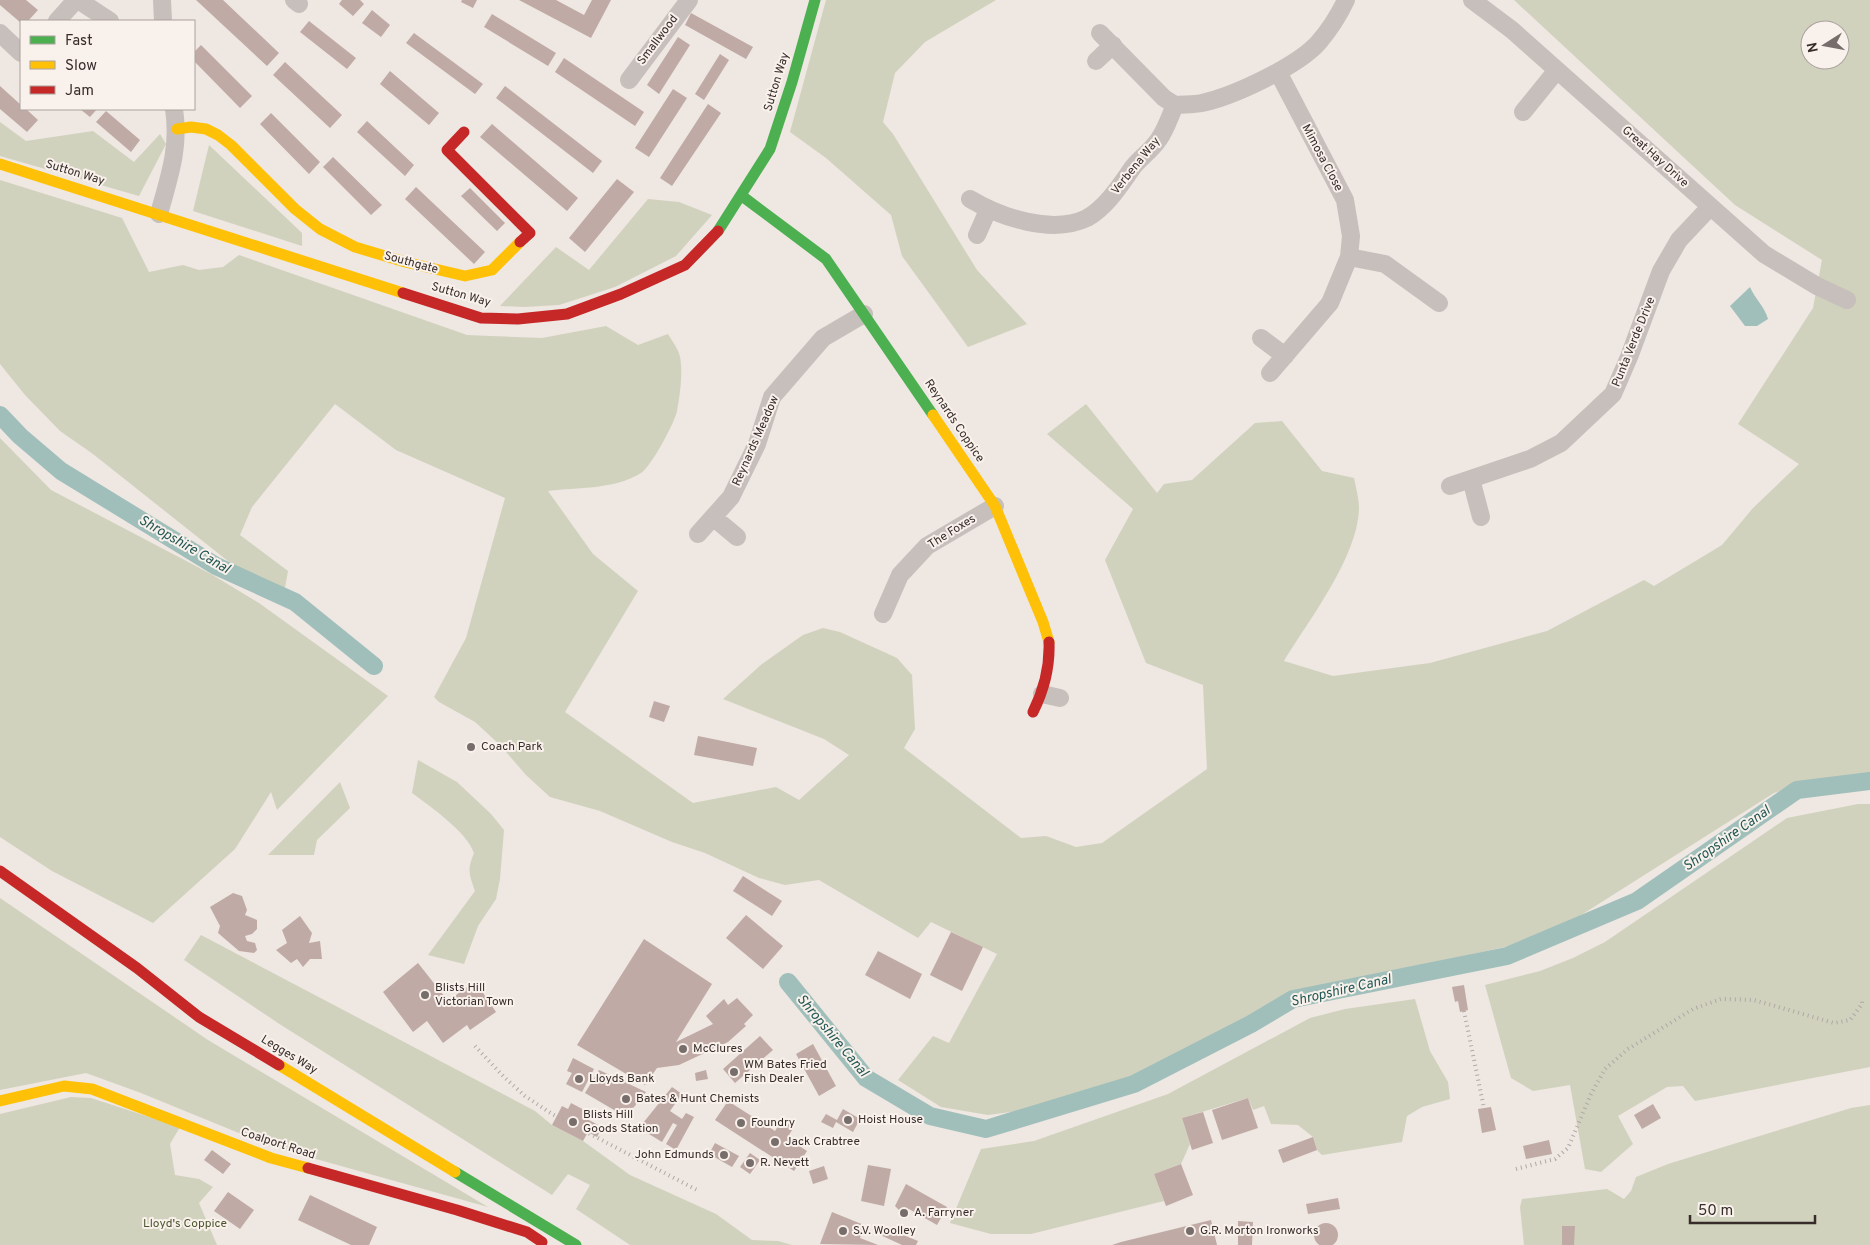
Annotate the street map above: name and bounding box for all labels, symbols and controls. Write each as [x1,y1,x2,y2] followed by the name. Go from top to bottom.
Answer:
[634,12,682,68] street label: Smallwood
[20,20,195,110] legend
[1800,20,1850,70] north arrow
[65,32,93,51] text: Fast
[1804,41,1823,54] text: N
[760,50,794,114] street label: Sutton Way
[65,57,97,76] text: Slow
[65,82,94,101] text: Jam
[1298,122,1346,194] street label: Mimosa Close
[1618,123,1692,191] street label: Great Hay Drive
[1108,134,1164,198] street label: Verbena Way
[43,156,107,190] street label: Sutton Way
[382,248,440,278] street label: Southgate
[429,279,493,311] street label: Sutton Way
[1609,295,1659,389] street label: Punta Verde Drive
[920,376,988,466] street label: Reynards Coppice
[729,393,783,489] street label: Reynards Meadow
[925,511,979,553] street label: The Foxes
[135,512,234,579] water label: Shropshire Canal
[481,739,543,755] place label: Coach Park
[465,741,477,753] marker: Coach Park
[1680,802,1775,875] water label: Shropshire Canal
[1289,971,1394,1011] water label: Shropshire Canal
[435,980,514,1010] place label: Blists Hill Victorian Town
[419,989,431,1001] marker: Blists Hill Victorian Town
[793,991,872,1082] water label: Shropshire Canal
[258,1032,320,1078] street label: Legges Way
[693,1041,743,1057] place label: McClures
[677,1043,689,1055] marker: McClures
[744,1057,827,1087] place label: WM Bates Fried Fish Dealer
[728,1066,740,1078] marker: WM Bates Fried Fish Dealer
[589,1071,655,1087] place label: Lloyds Bank
[573,1073,585,1085] marker: Lloyds Bank
[636,1091,759,1107] place label: Bates & Hunt Chemists
[620,1093,632,1105] marker: Bates & Hunt Chemists
[583,1107,659,1137] place label: Blists Hill Goods Station
[858,1112,923,1128] place label: Hoist House
[842,1114,854,1126] marker: Hoist House
[751,1115,795,1131] place label: Foundry
[567,1116,579,1128] marker: Blists Hill Goods Station
[735,1117,747,1129] marker: Foundry
[239,1124,317,1164] street label: Coalport Road
[785,1134,860,1150] place label: Jack Crabtree
[769,1136,781,1148] marker: Jack Crabtree
[634,1147,714,1163] place label: John Edmunds
[718,1149,730,1161] marker: John Edmunds
[760,1155,809,1171] place label: R. Nevett
[744,1157,756,1169] marker: R. Nevett
[1690,1192,1815,1224] scale bar
[1698,1202,1733,1221] text: 50 m
[914,1205,974,1221] place label: A. Farryner
[898,1207,910,1219] marker: A. Farryner
[143,1216,227,1232] park label: Lloyd's Coppice
[853,1223,916,1239] place label: S.V. Woolley
[1200,1223,1319,1239] place label: G.R. Morton Ironworks
[837,1225,849,1237] marker: S.V. Woolley
[1184,1225,1196,1237] marker: G.R. Morton Ironworks

